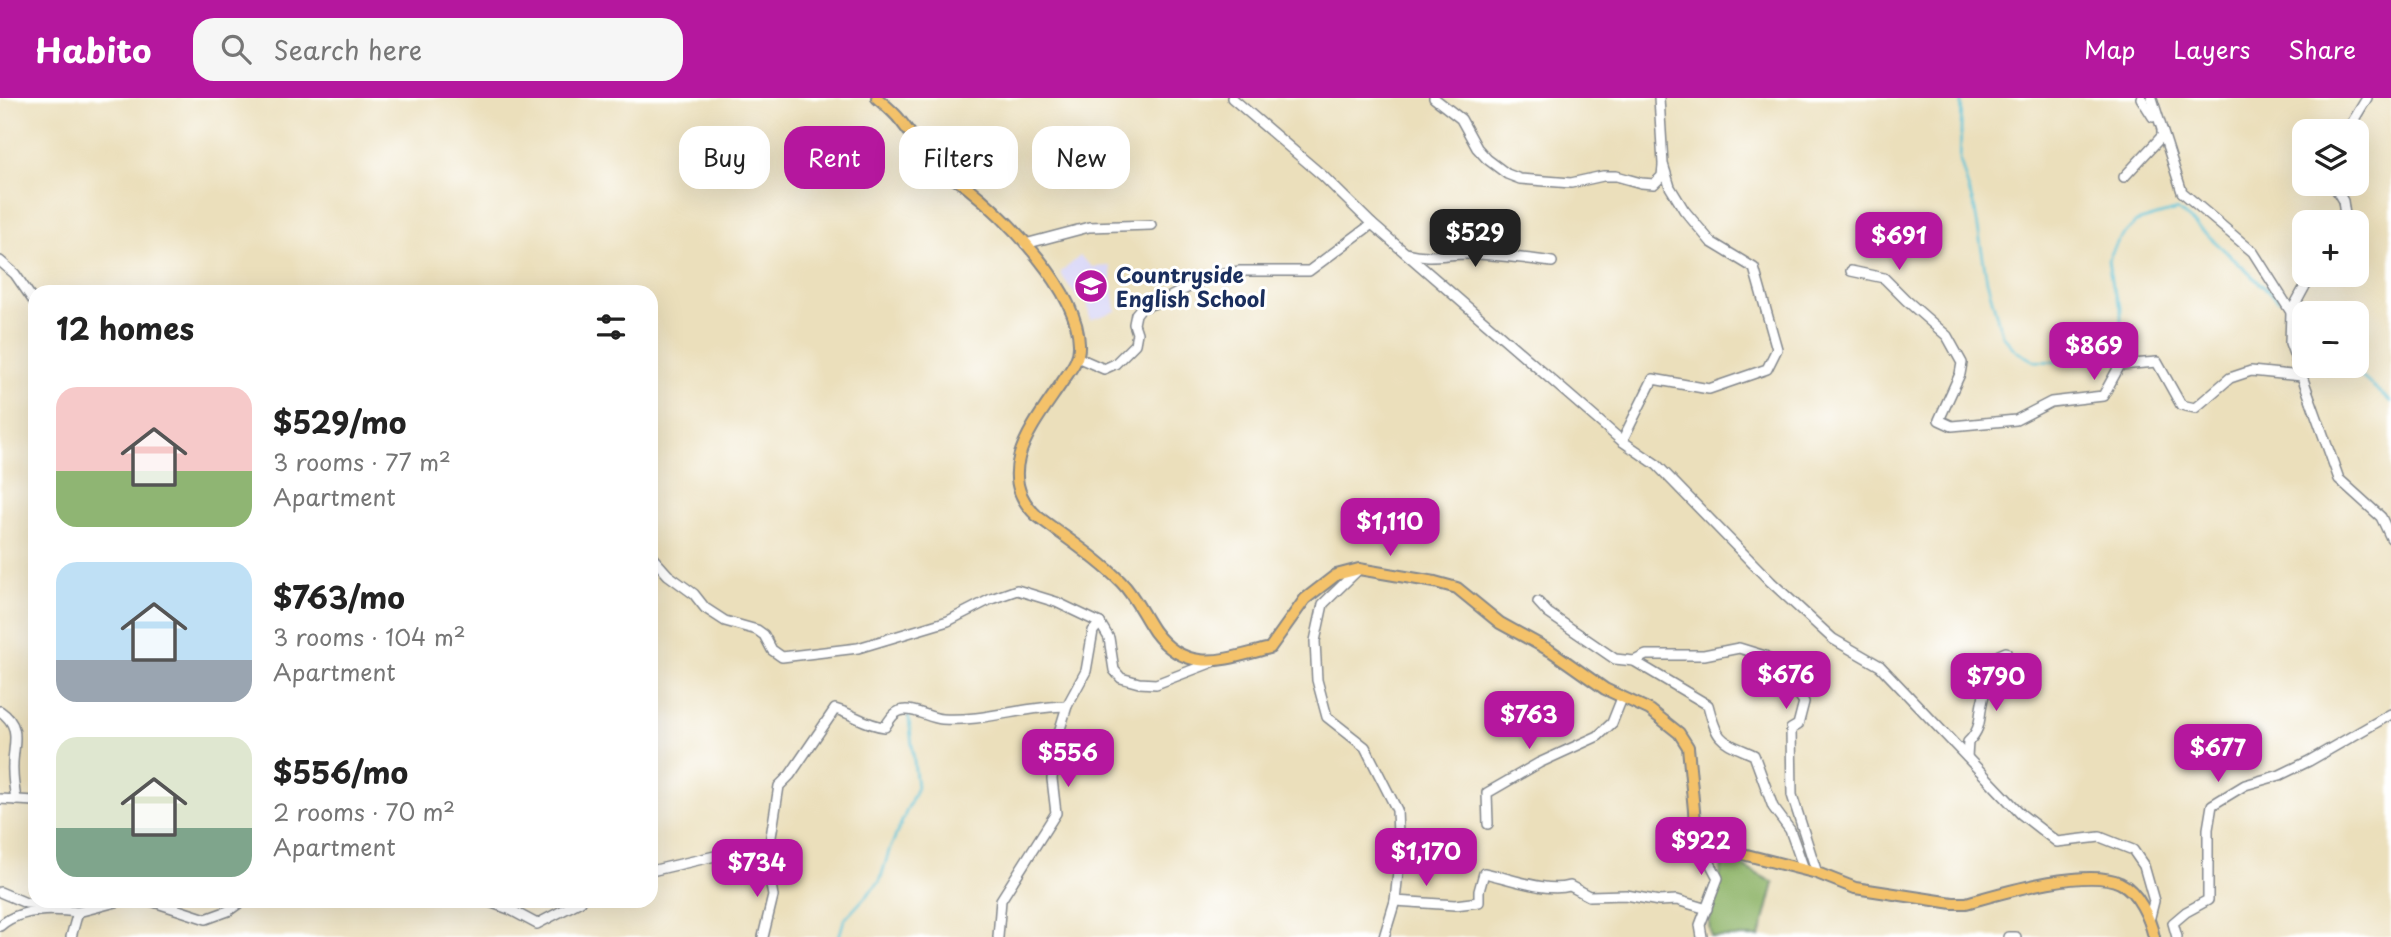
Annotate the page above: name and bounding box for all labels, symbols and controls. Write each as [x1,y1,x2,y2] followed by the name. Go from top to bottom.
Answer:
[193,18,683,81] search box
[35,24,151,74] text: Habito
[217,30,255,68] icon: search
[273,30,422,69] text: Search here
[2084,31,2135,67] text: Map
[2173,31,2250,67] text: Layers
[2288,31,2356,67] text: Share
[2292,119,2369,378] map controls
[2292,119,2369,196] button: layers
[679,126,770,189] chip: Buy
[784,126,885,189] chip: Rent
[899,126,1018,189] chip: Filters
[1032,126,1130,189] chip: New
[1434,209,1516,269] pin: $529
[2292,210,2369,287] button: +
[1858,212,1940,272] pin: $691
[1446,214,1504,249] text: $529
[1871,217,1927,252] text: $691
[1116,258,1266,314] place label: Countryside English School
[1072,267,1110,305] school or university icon: Countryside English School
[2292,301,2369,378] button: −
[56,305,194,350] text: 12 homes
[592,308,630,346] icon: filters
[2053,322,2135,382] pin: $869
[2065,327,2123,362] text: $869
[273,399,406,444] text: $529/mo
[112,415,196,499] icon: home
[273,444,451,479] text: 3 rooms · 77 m²
[273,479,396,514] text: Apartment
[1333,498,1447,558] pin: $1,110
[1357,503,1423,538] text: $1,110
[273,574,405,619] text: $763/mo
[112,590,196,674] icon: home
[273,619,466,654] text: 3 rooms · 104 m²
[1745,652,1827,711] pin: $676
[273,654,396,689] text: Apartment
[1955,654,2037,713] pin: $790
[1758,656,1814,691] text: $676
[1967,658,2025,693] text: $790
[1488,692,1570,751] pin: $763
[1500,696,1558,731] text: $763
[2177,724,2259,784] pin: $677
[2190,729,2246,764] text: $677
[1027,730,1109,789] pin: $556
[1038,734,1098,769] text: $556
[273,749,408,794] text: $556/mo
[112,765,196,849] icon: home
[273,794,455,829] text: 2 rooms · 70 m²
[1660,818,1742,877] pin: $922
[1671,822,1731,857] text: $922
[1369,828,1483,888] pin: $1,170
[273,829,396,864] text: Apartment
[1391,833,1461,868] text: $1,170
[716,840,798,899] pin: $734
[728,844,786,879] text: $734

